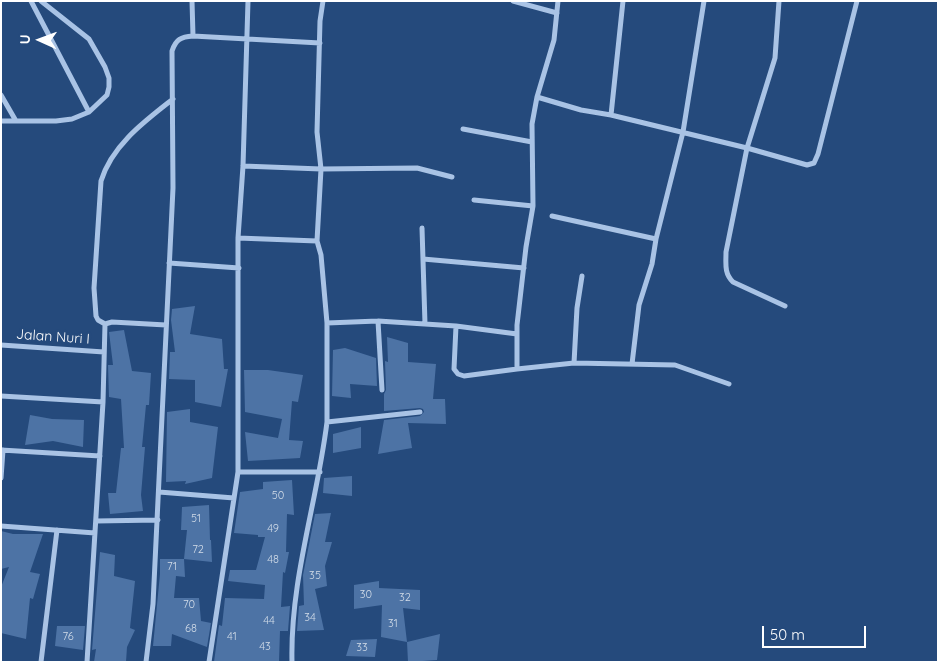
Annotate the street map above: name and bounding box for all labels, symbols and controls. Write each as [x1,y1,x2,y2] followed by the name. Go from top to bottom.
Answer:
[15,15,65,65] north arrow
[16,34,34,45] text: U
[16,326,90,348] street label: Jalan Nuri I
[272,489,284,503] house number: 50
[191,512,201,526] house number: 51
[267,522,279,536] house number: 49
[192,543,204,557] house number: 72
[267,553,279,567] house number: 48
[167,560,177,574] house number: 71
[309,569,321,583] house number: 35
[360,588,372,602] house number: 30
[399,591,411,605] house number: 32
[183,598,195,612] house number: 70
[304,611,316,625] house number: 34
[263,614,275,628] house number: 44
[764,616,868,648] scale bar
[388,617,398,631] house number: 31
[185,622,197,636] house number: 68
[770,625,805,644] text: 50 m
[62,630,74,644] house number: 76
[227,630,237,644] house number: 41
[259,640,271,654] house number: 43
[356,641,368,655] house number: 33

